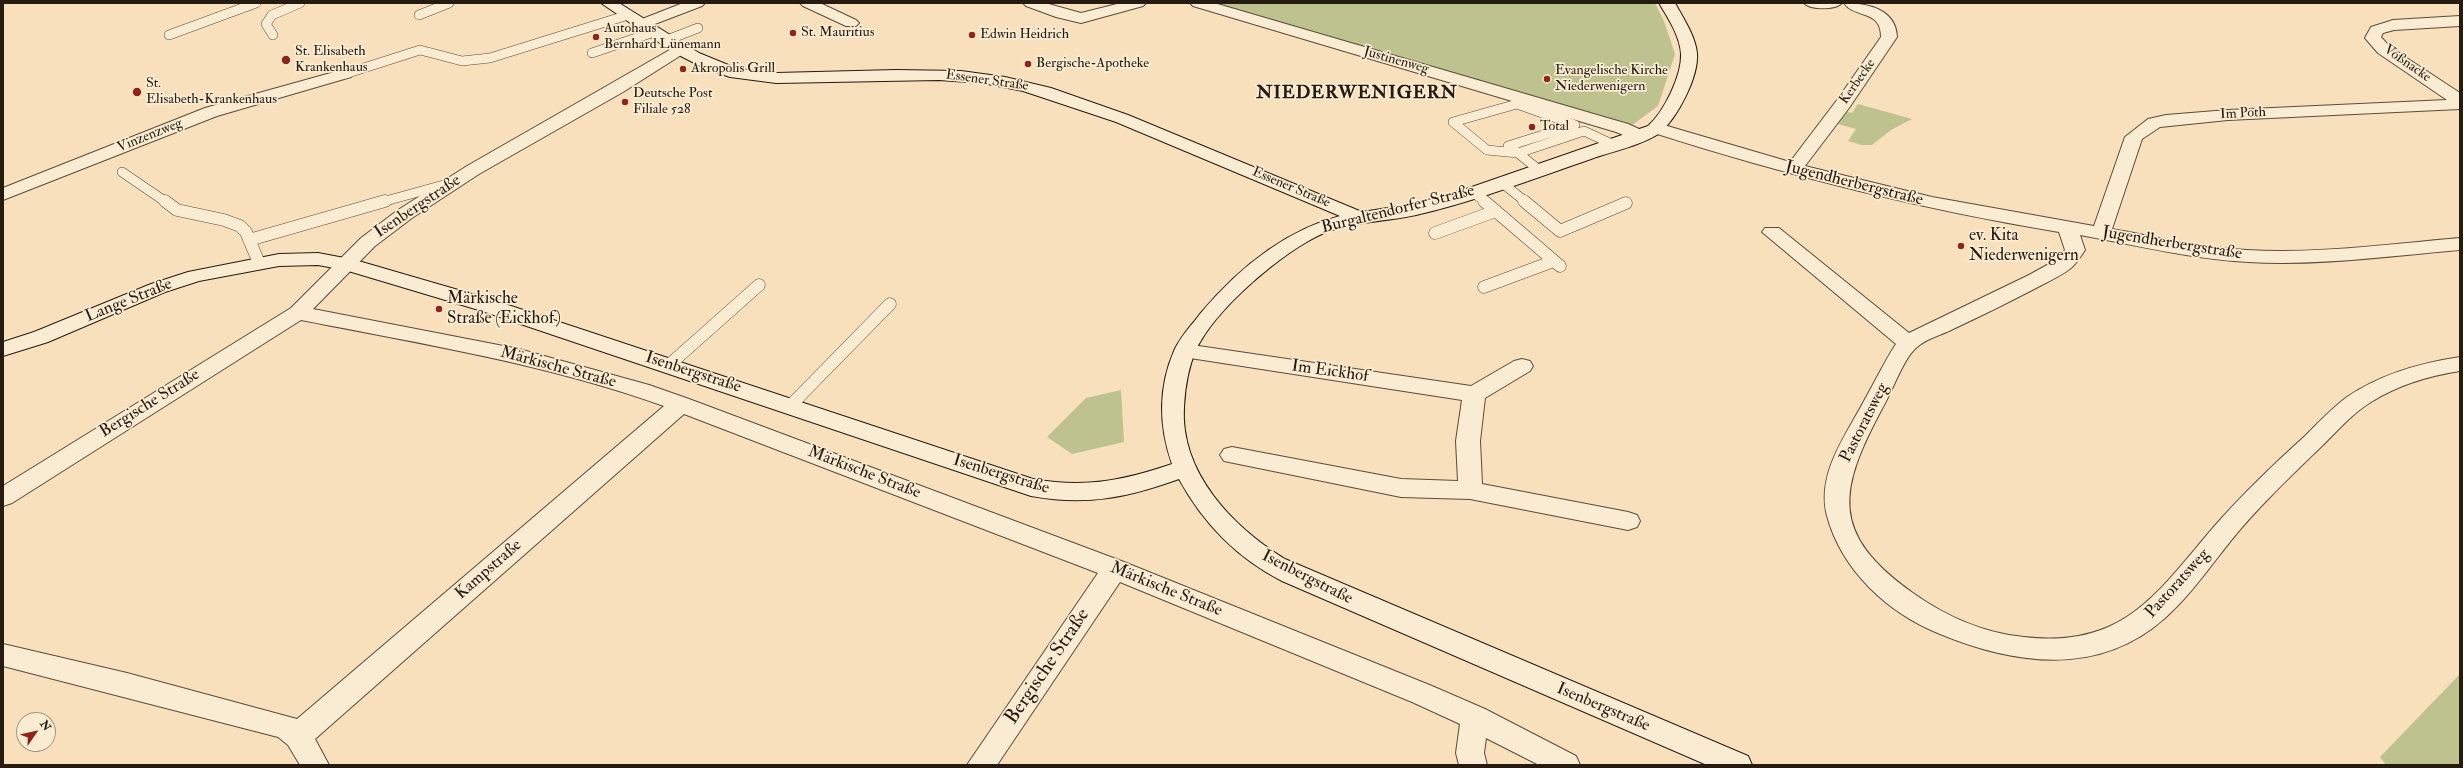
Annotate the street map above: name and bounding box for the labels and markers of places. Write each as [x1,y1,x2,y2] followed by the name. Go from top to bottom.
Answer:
[604,21,721,54] place label: Autohaus Bernhard Lünemann
[801,25,875,41] place label: St. Mauritius
[980,27,1069,43] place label: Edwin Heidrich
[788,28,798,38] marker: St. Mauritius
[967,30,977,40] marker: Edwin Heidrich
[591,32,601,42] marker: Autohaus Bernhard Lünemann
[295,44,368,76] place label: St. Elisabeth Krankenhaus
[280,54,292,66] marker: St. Elisabeth Krankenhaus
[1036,56,1149,72] place label: Bergische-Apotheke
[1023,59,1033,69] marker: Bergische-Apotheke
[691,61,775,77] place label: Akropolis Grill
[1555,63,1668,96] place label: Evangelische Kirche Niederwenigern
[678,64,688,74] marker: Akropolis Grill
[1542,74,1552,84] marker: Evangelische Kirche Niederwenigern
[146,76,277,108] place label: St. Elisabeth-Krankenhaus
[131,86,143,98] marker: St. Elisabeth-Krankenhaus
[633,86,712,118] place label: Deutsche Post Filiale 528
[620,97,630,107] marker: Deutsche Post Filiale 528
[1540,119,1569,135] place label: Total
[1527,122,1537,132] marker: Total
[1969,226,2079,266] place label: ev. Kita Niederwenigern
[1956,241,1966,251] marker: ev. Kita Niederwenigern
[447,289,561,329] place label: Märkische Straße (Eickhof)
[434,304,444,314] marker: Märkische Straße (Eickhof)

